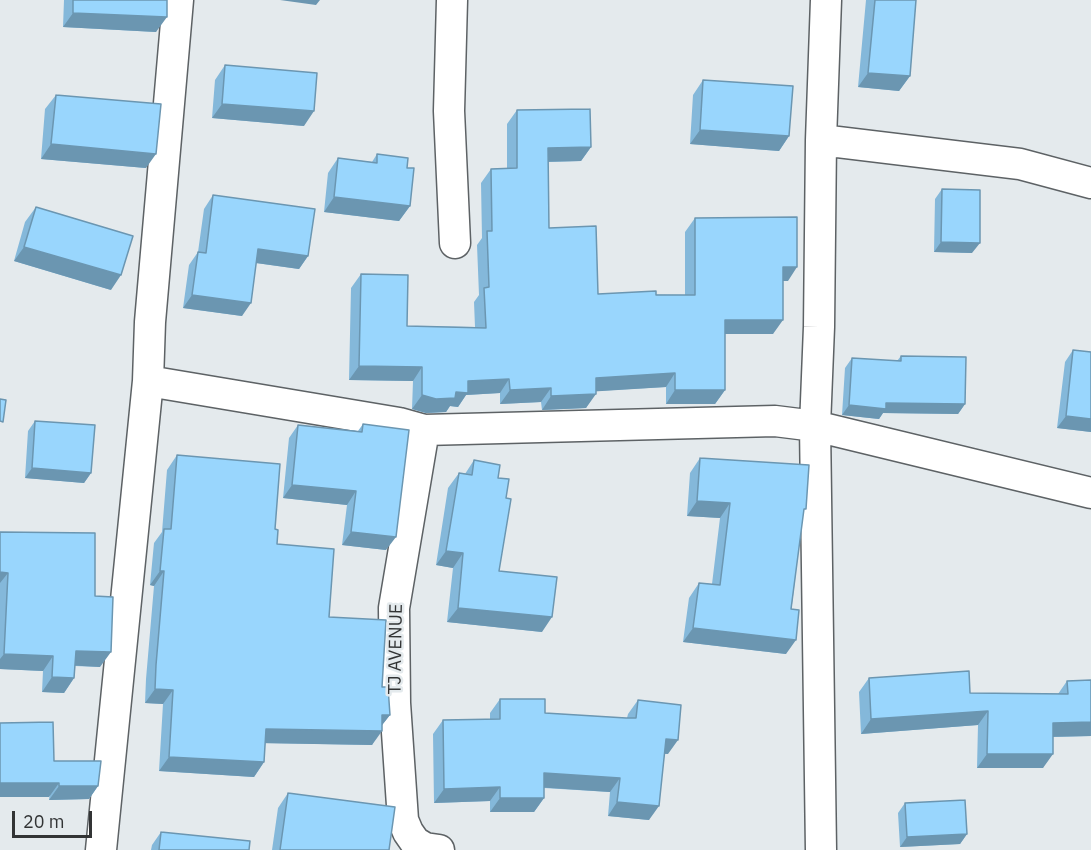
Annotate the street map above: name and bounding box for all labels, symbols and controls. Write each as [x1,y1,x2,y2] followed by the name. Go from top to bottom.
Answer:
[384,603,408,695] street label: TJ AVENUE
[15,799,94,837] scale bar
[23,810,65,833] text: 20 m

